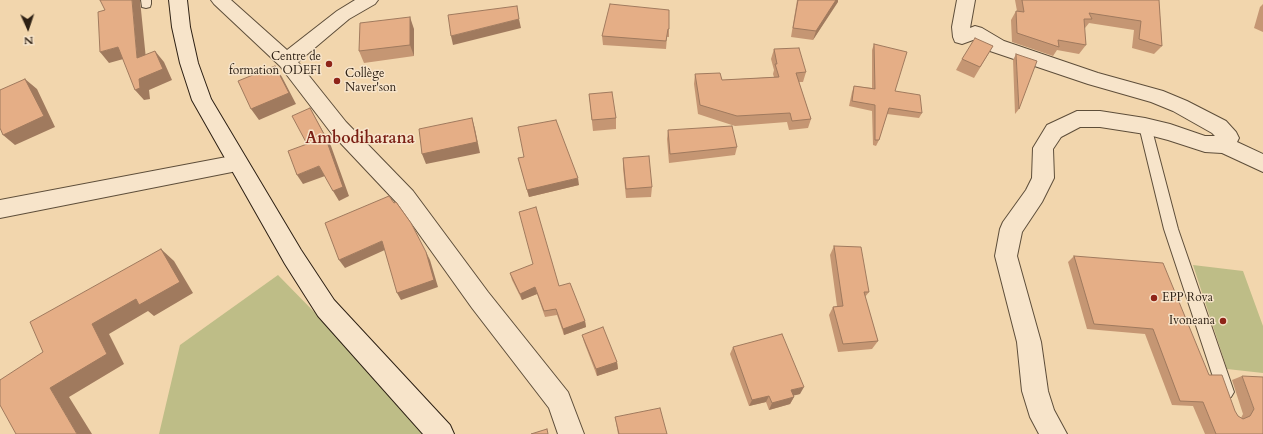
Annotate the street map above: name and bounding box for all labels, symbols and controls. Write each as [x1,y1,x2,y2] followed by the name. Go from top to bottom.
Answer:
[8,8,48,48] north arrow
[24,33,34,48] text: N
[229,50,321,78] place label: Centre de formation ODEFI
[324,59,334,69] marker: Centre de formation ODEFI
[345,67,396,95] place label: Collège Naver'son
[332,76,342,86] marker: Collège Naver'son
[305,129,415,149] district label: Ambodiharana
[1162,291,1213,305] place label: EPP Rova
[1149,293,1159,303] marker: EPP Rova
[1169,314,1215,328] place label: Ivoneana
[1218,316,1228,326] marker: Ivoneana

